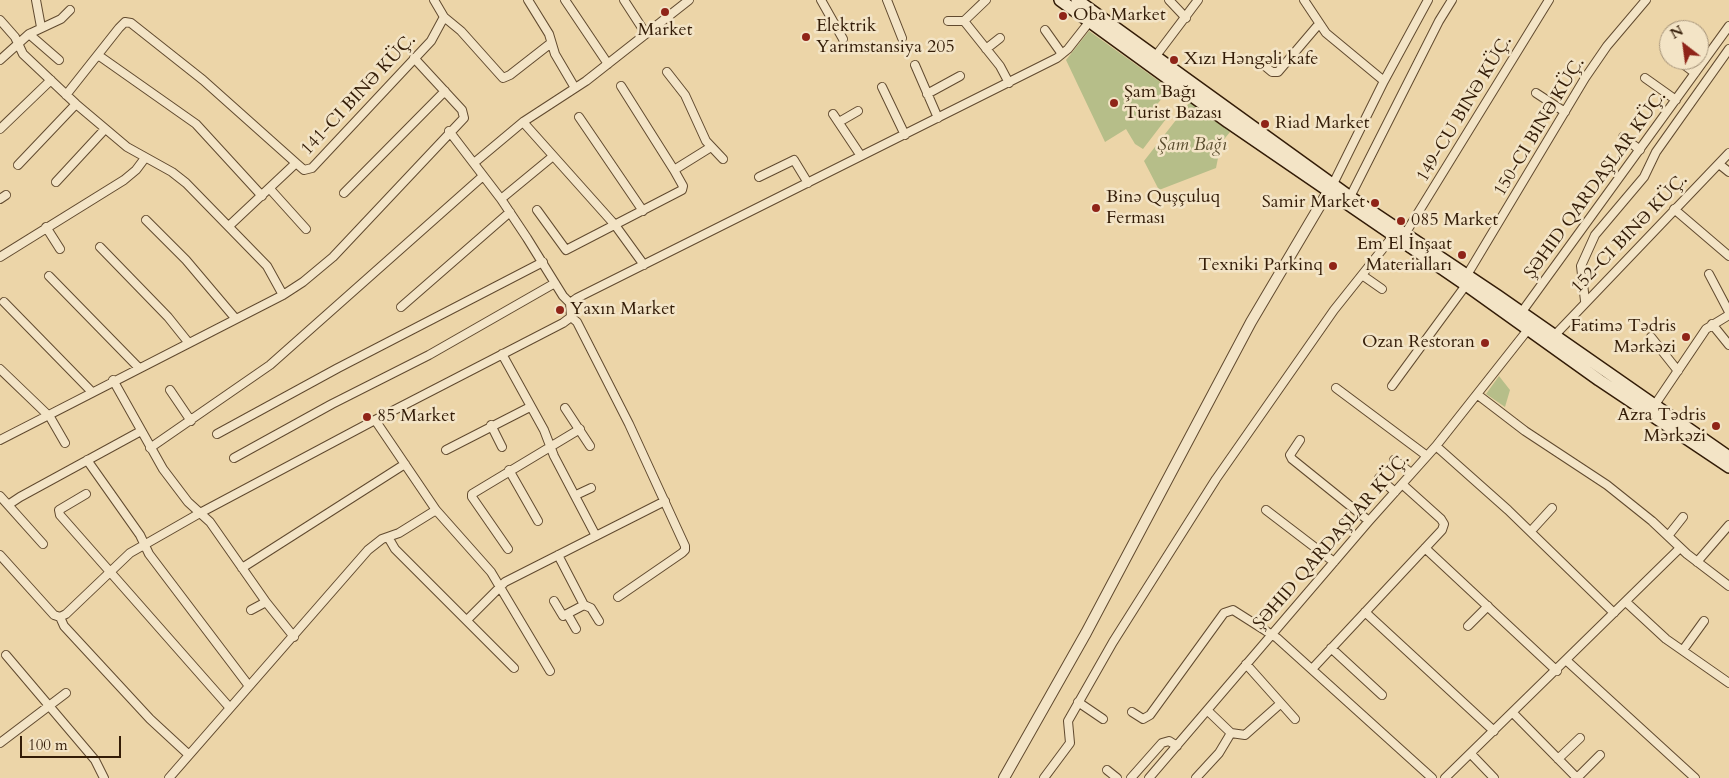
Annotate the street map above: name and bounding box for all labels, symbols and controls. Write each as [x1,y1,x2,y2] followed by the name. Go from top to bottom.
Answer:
[1073,5,1166,27] place label: Oba Market
[659,6,671,18] marker: Market
[1057,10,1069,22] marker: Oba Market
[816,16,955,58] place label: Elektrik Yarımstansiya 205
[638,20,692,42] place label: Market
[1659,20,1709,70] north arrow
[1667,21,1687,44] text: N
[297,30,421,160] street label: 141-CI BINƏ KÜÇ.
[800,31,812,43] marker: Elektrik Yarımstansiya 205
[1413,32,1517,186] street label: 149-CU BINƏ KÜÇ.
[1184,49,1318,71] place label: Xızı Həngəli kafe
[1168,54,1180,66] marker: Xızı Həngəli kafe
[1490,54,1590,200] street label: 150-CI BINƏ KÜÇ.
[1124,82,1222,125] place label: Şam Bağı Turist Bazası
[1520,87,1672,283] street label: ŞƏHID QARDAŞLAR KÜÇ.
[1108,97,1120,109] marker: Şam Bağı Turist Bazası
[1275,113,1370,135] place label: Riad Market
[1259,118,1271,130] marker: Riad Market
[1157,135,1227,157] park label: Şam Bağı
[1567,170,1693,298] street label: 152-CI BINƏ KÜÇ.
[1106,187,1220,230] place label: Binə Quşçuluq Ferması
[1262,192,1365,214] place label: Samir Market
[1369,197,1381,209] marker: Samir Market
[1090,202,1102,214] marker: Binə Quşçuluq Ferması
[1411,210,1498,232] place label: 085 Market
[1395,215,1407,227] marker: 085 Market
[1357,234,1452,276] place label: Em El İnşaat Materialları
[1456,249,1468,261] marker: Em El İnşaat Materialları
[1198,255,1323,277] place label: Texniki Parkinq
[1327,260,1339,272] marker: Texniki Parkinq
[570,299,675,321] place label: Yaxın Market
[554,304,566,316] marker: Yaxın Market
[1570,316,1676,358] place label: Fatimə Tədris Mərkəzi
[1680,331,1692,343] marker: Fatimə Tədris Mərkəzi
[1362,332,1475,354] place label: Ozan Restoran
[1479,337,1491,349] marker: Ozan Restoran
[1617,405,1706,448] place label: Azra Tədris Mərkəzi
[377,406,455,428] place label: 85 Market
[361,411,373,423] marker: 85 Market
[1710,420,1722,432] marker: Azra Tədris Mərkəzi
[1249,449,1415,635] street label: ŞƏHID QARDAŞLAR KÜÇ.
[22,726,124,758] scale bar
[28,735,68,755] text: 100 m

